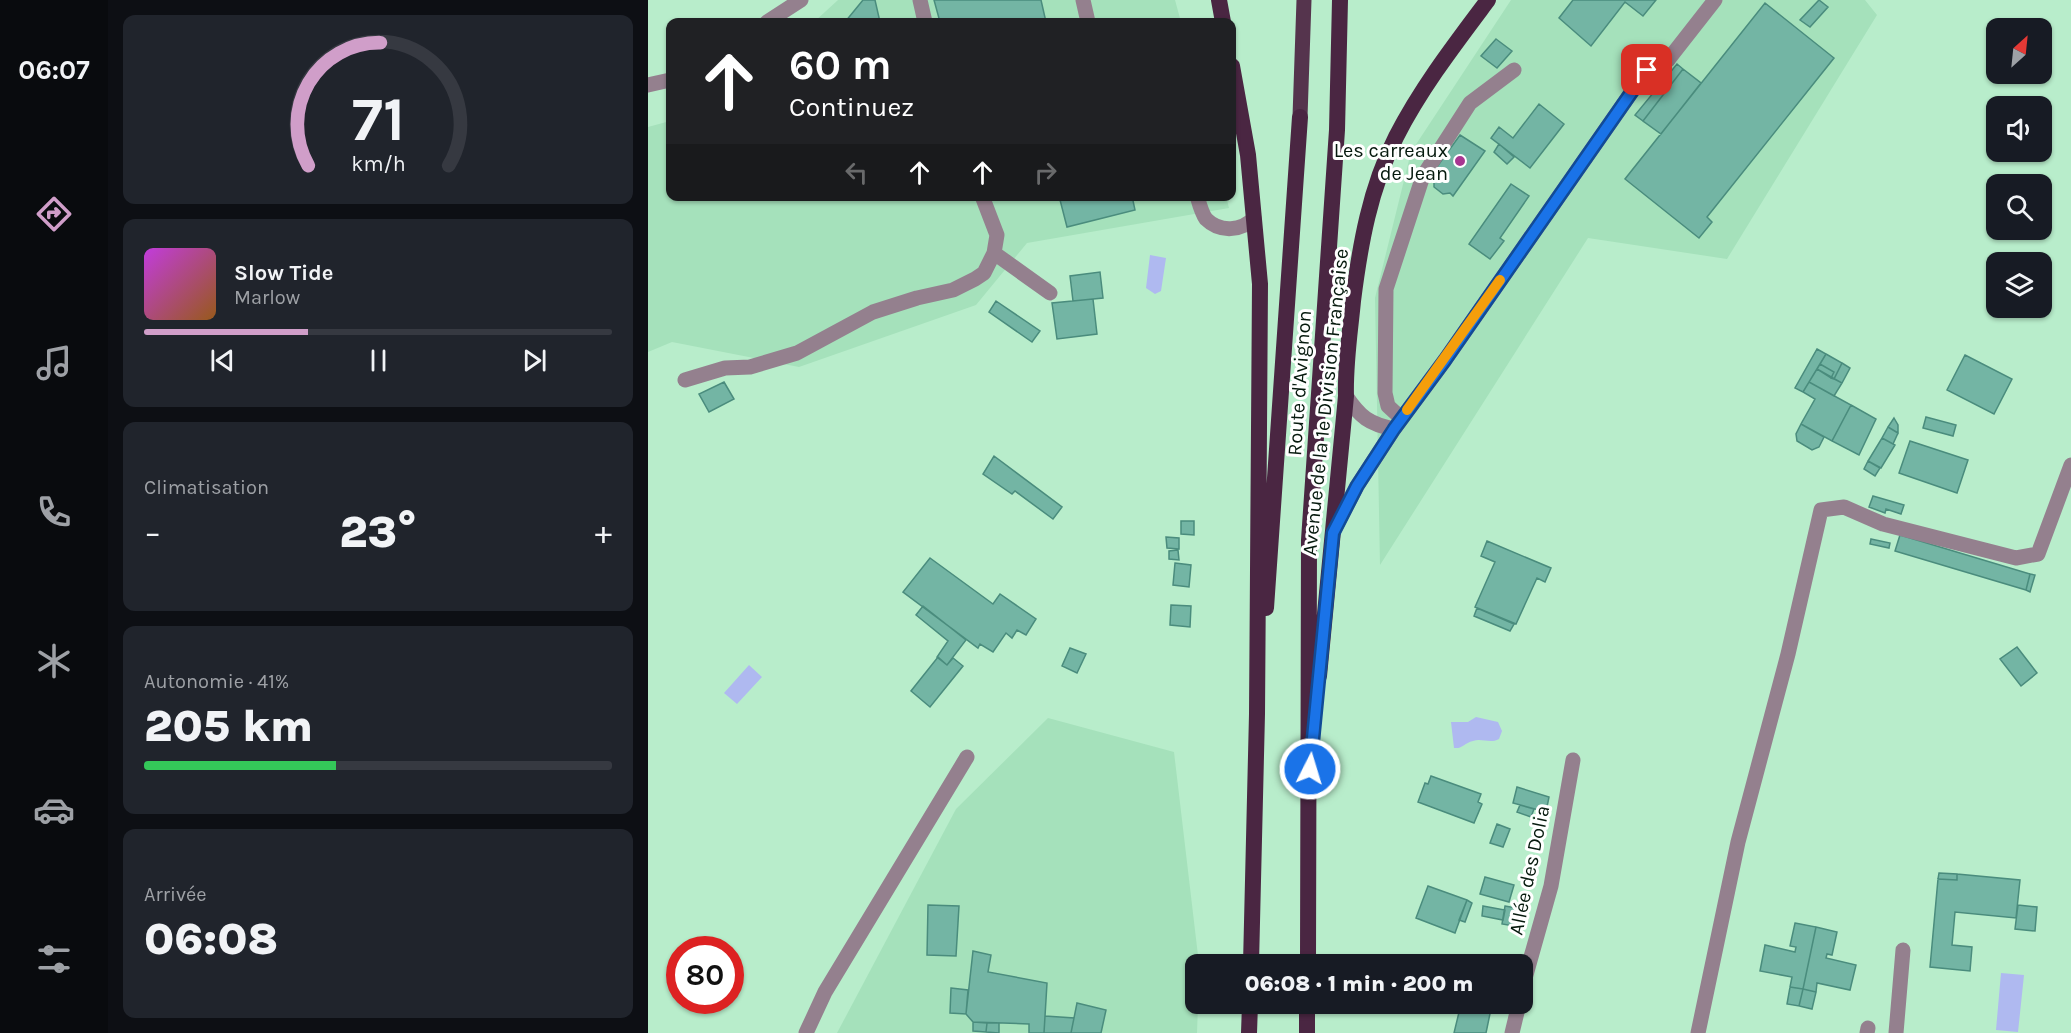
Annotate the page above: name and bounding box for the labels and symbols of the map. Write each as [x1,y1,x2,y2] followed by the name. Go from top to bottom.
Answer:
[1986,18,2052,84] north arrow
[1621,44,1672,95] pin
[1334,139,1448,185] place label: Les carreaux de Jean
[1453,154,1467,168] marker: Les carreaux de Jean
[1298,247,1353,557] street label: Avenue de la 1e Division Française
[1283,310,1316,457] street label: Route d'Avignon
[1278,737,1342,801] position arrow
[1505,803,1554,937] street label: Allée des Dolia
[666,936,744,1014] speed limit sign: 80

